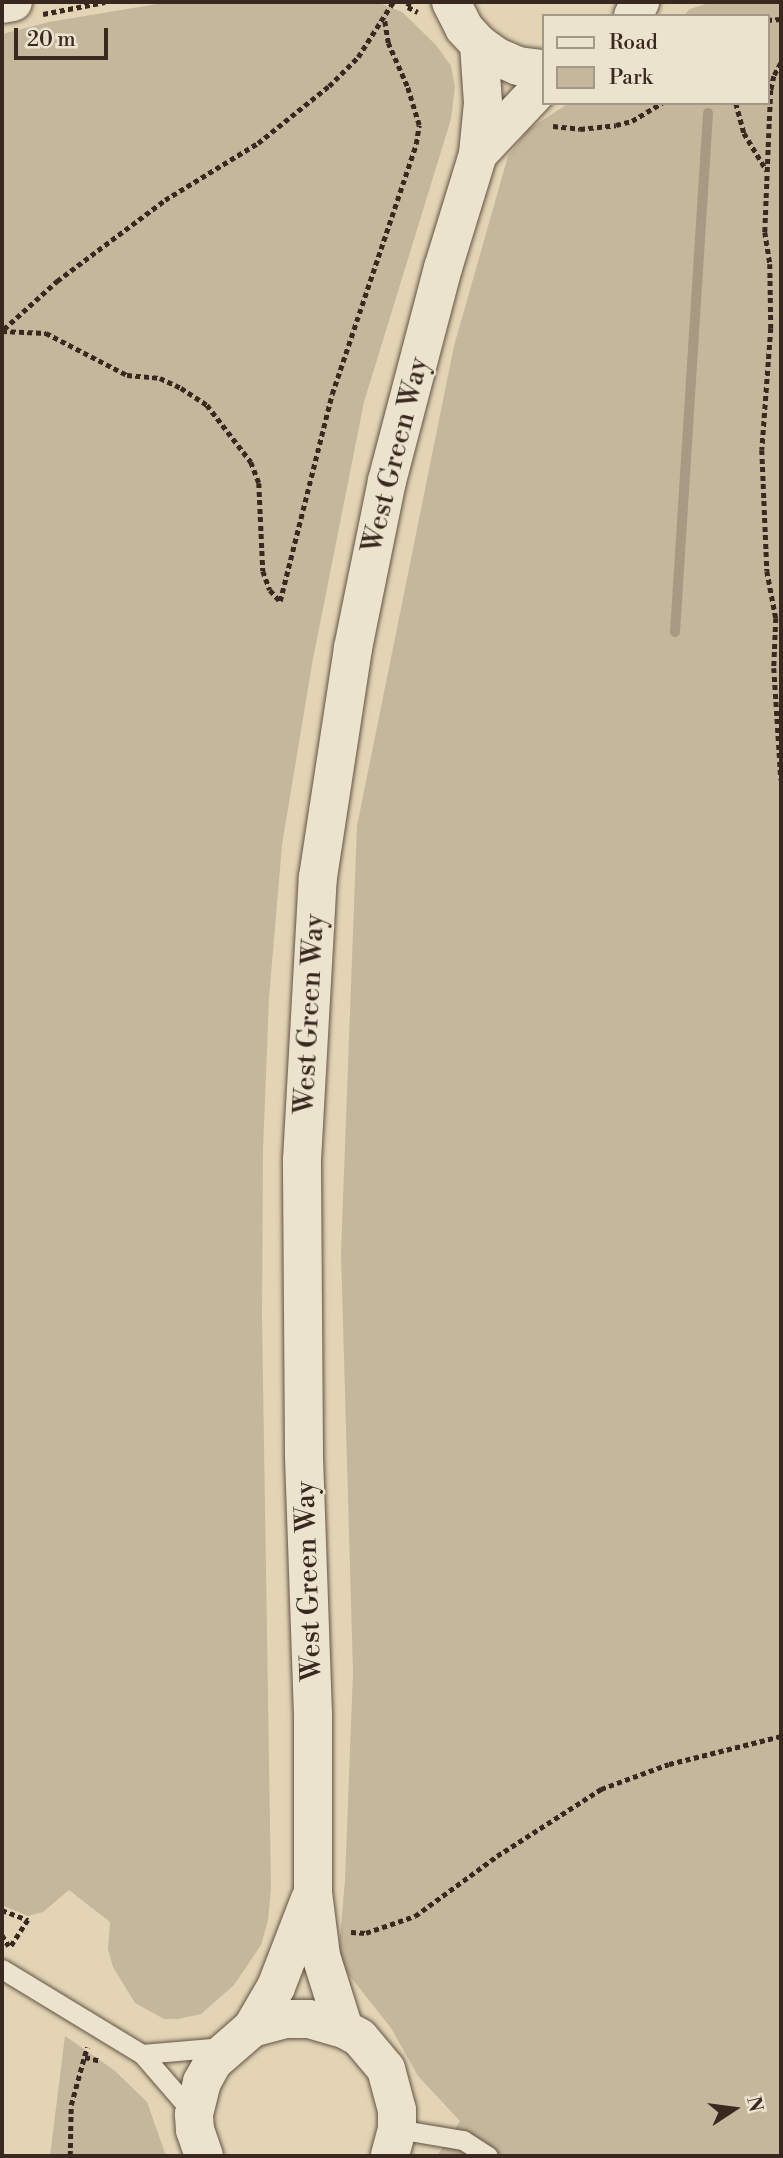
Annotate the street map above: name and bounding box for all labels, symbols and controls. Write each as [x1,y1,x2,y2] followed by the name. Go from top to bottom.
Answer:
[18,14,112,58] scale bar
[542,14,769,105] legend
[27,27,76,53] text: 20 m
[609,30,658,56] text: Road
[609,65,653,91] text: Park
[355,354,437,556] street label: West Green Way
[288,913,332,1115] street label: West Green Way
[289,1480,329,1682] street label: West Green Way
[699,2074,769,2144] north arrow
[741,2094,768,2114] text: N

